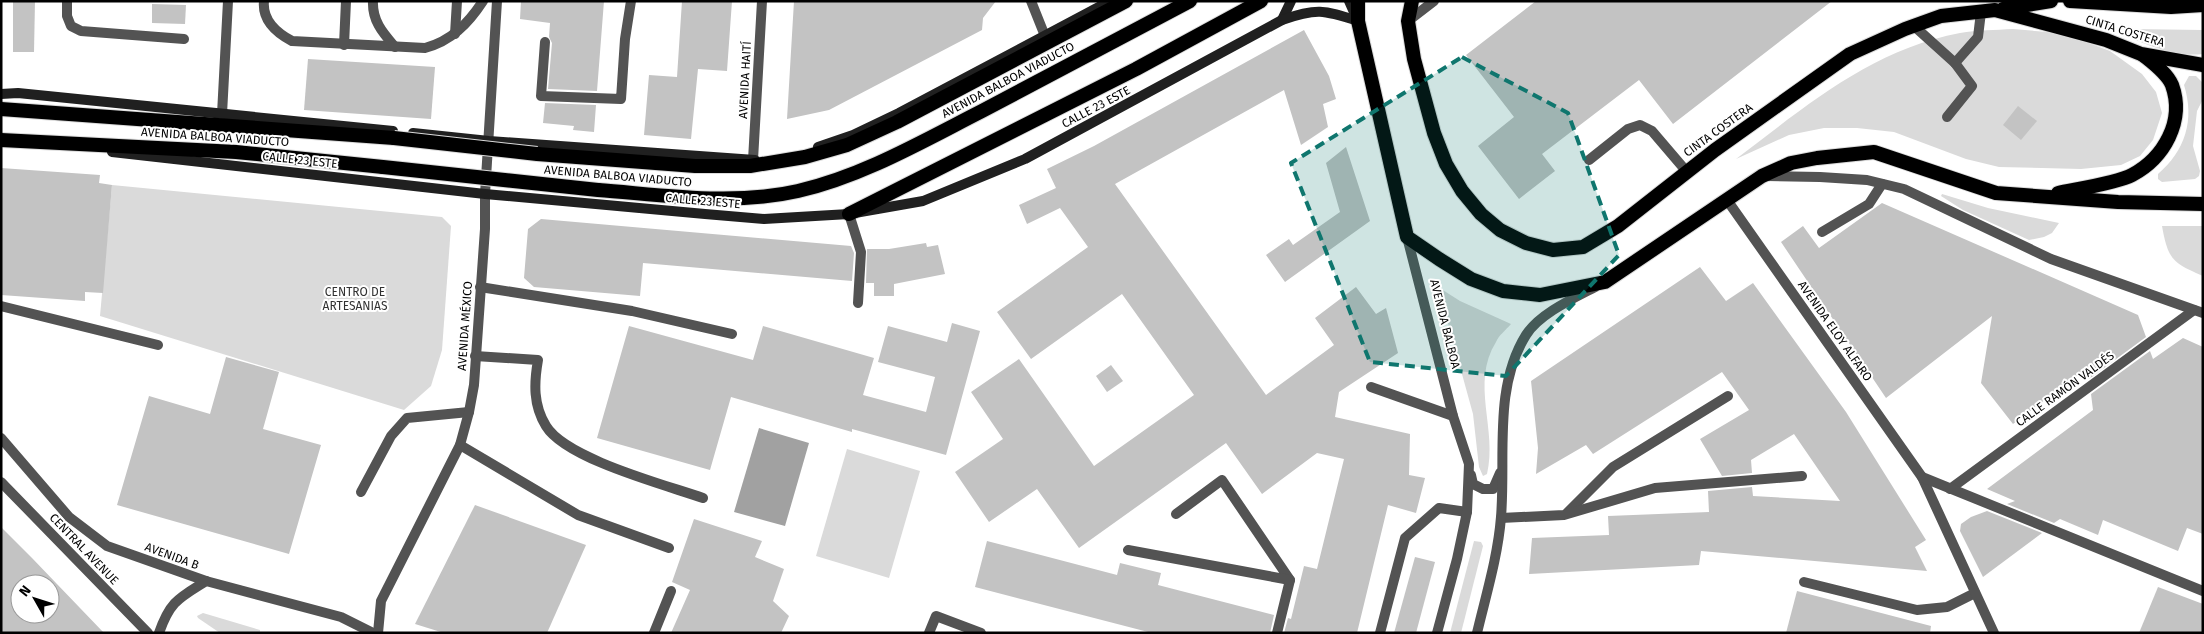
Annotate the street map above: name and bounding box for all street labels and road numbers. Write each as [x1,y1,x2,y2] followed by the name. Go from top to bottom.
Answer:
[2084,12,2166,50] street label: CINTA COSTERA
[939,39,1077,121] street label: AVENIDA BALBOA VIADUCTO
[735,40,754,119] street label: AVENIDA HAITÍ
[1059,83,1133,131] street label: CALLE 23 ESTE
[1681,100,1755,160] street label: CINTA COSTERA
[141,125,289,149] street label: AVENIDA BALBOA VIADUCTO
[262,149,338,171] street label: CALLE 23 ESTE
[544,163,692,189] street label: AVENIDA BALBOA VIADUCTO
[665,191,741,211] street label: CALLE 23 ESTE
[1427,278,1463,370] street label: AVENIDA BALBOA
[1795,278,1875,384] street label: AVENIDA ELOY ALFARO
[454,281,475,371] street label: AVENIDA MÉXICO
[2013,348,2117,429] street label: CALLE RAMÓN VALDÉS
[47,511,121,587] street label: CENTRAL AVENUE
[143,540,201,572] street label: AVENIDA B

